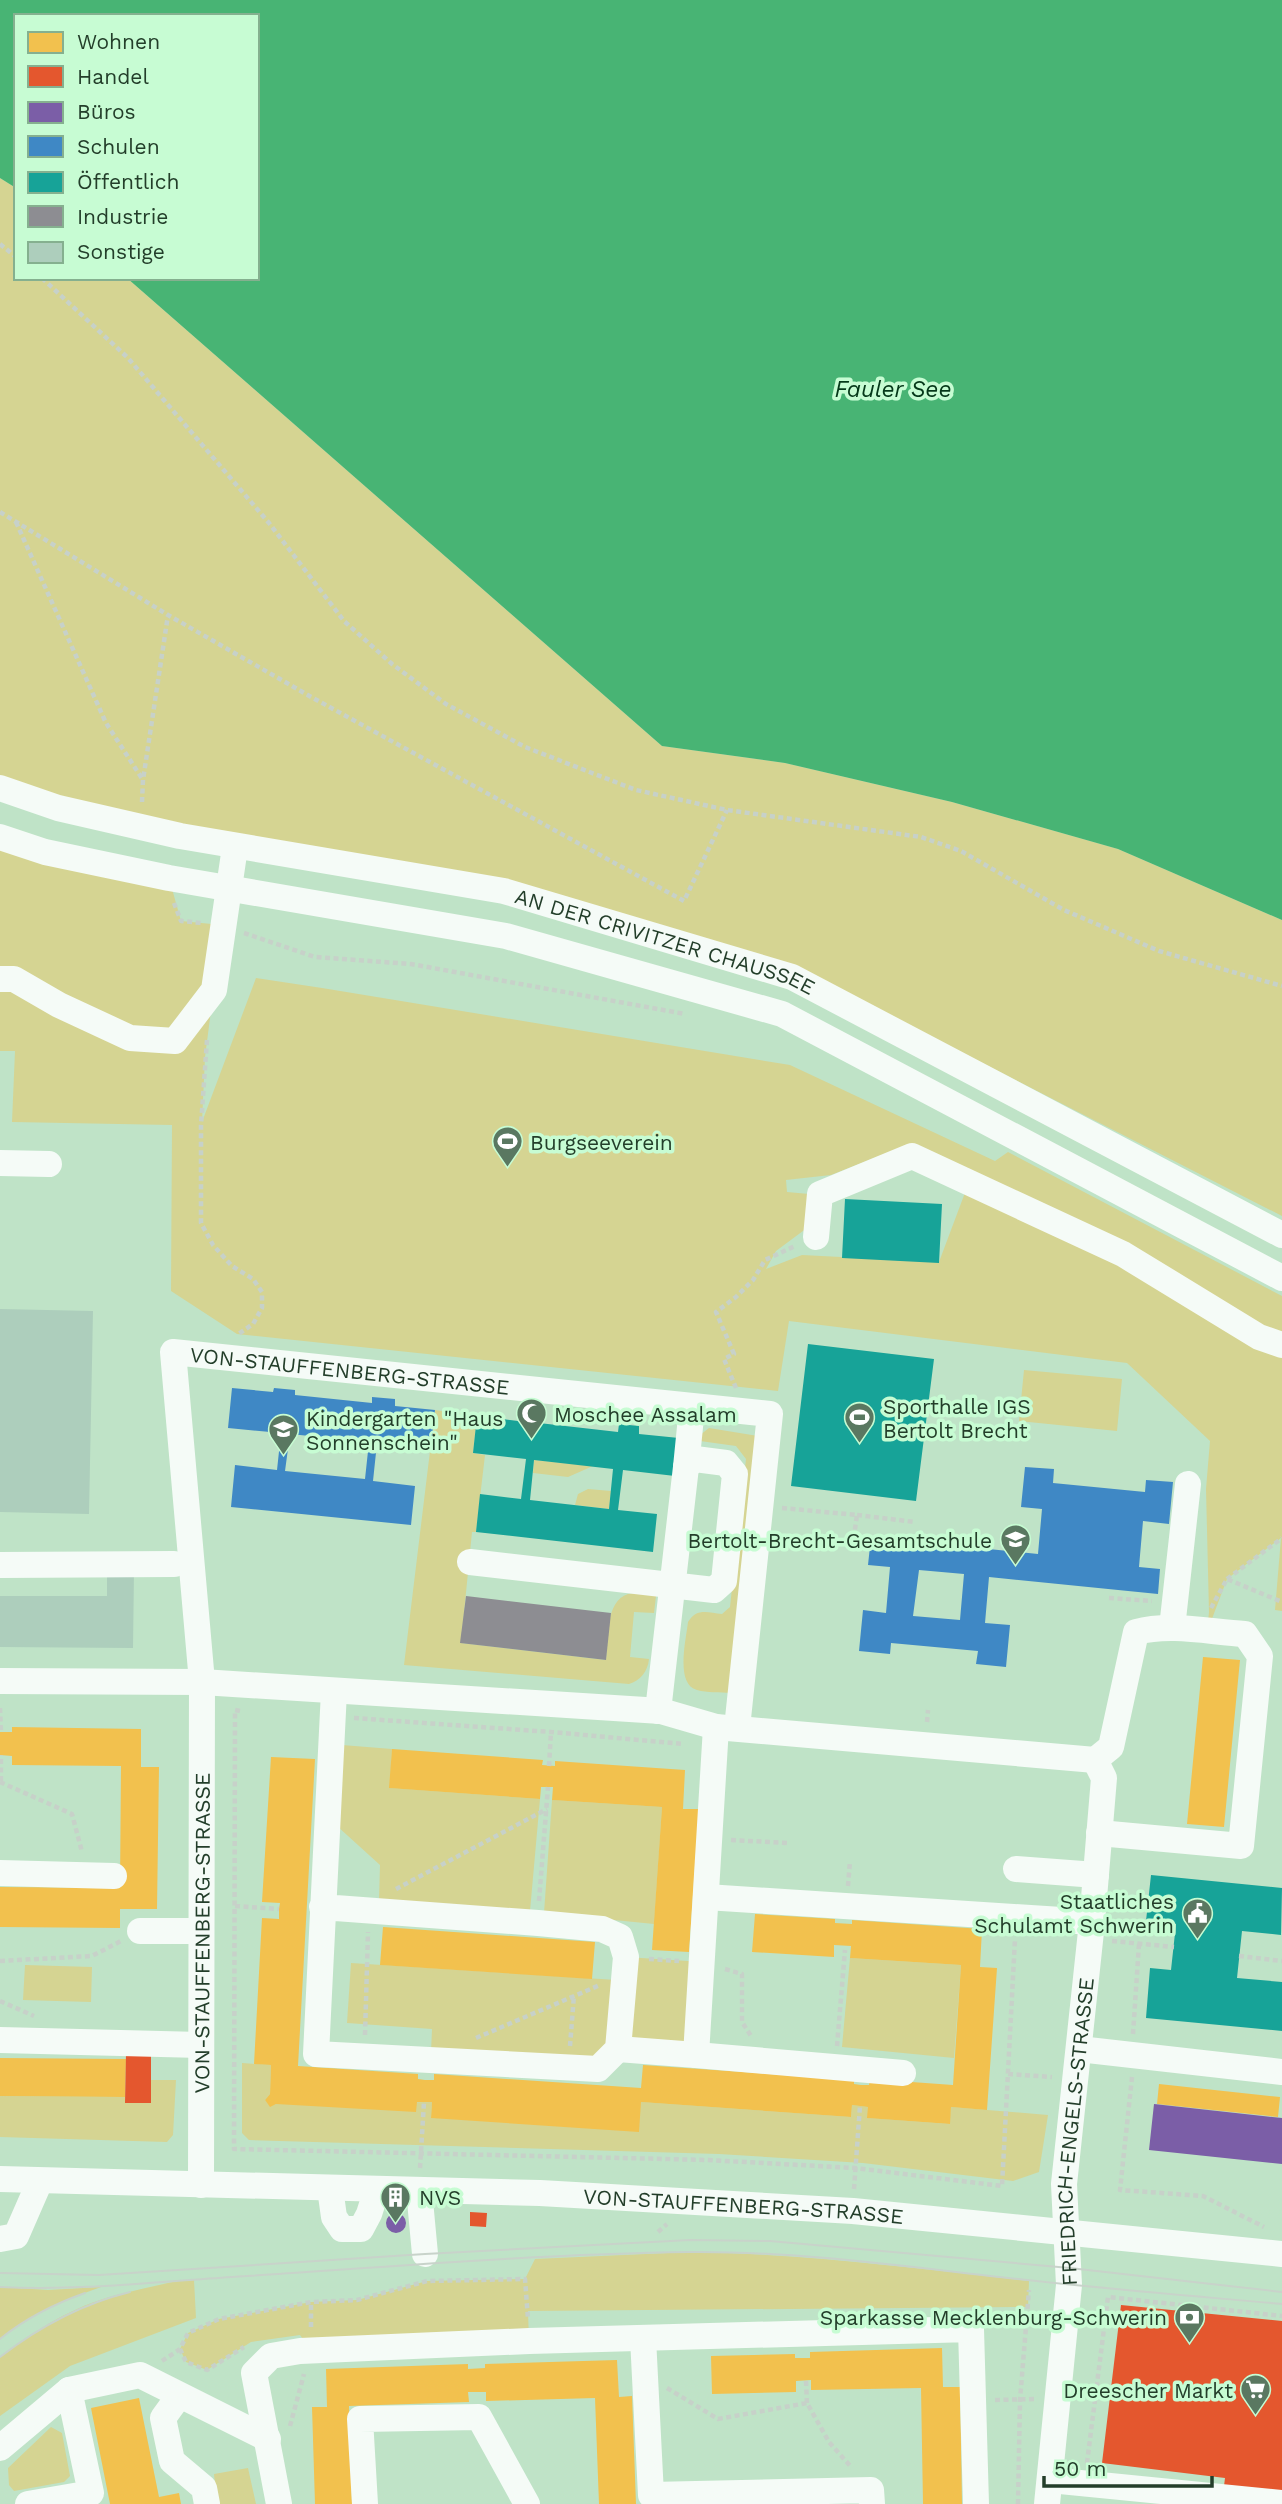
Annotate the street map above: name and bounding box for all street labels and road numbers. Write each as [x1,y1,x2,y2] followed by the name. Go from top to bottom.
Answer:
[512,883,820,1000] street label: AN DER CRIVITZER CHAUSSEE
[189,1341,511,1399] street label: VON-STAUFFENBERG-STRASSE
[189,1772,214,2094] street label: VON-STAUFFENBERG-STRASSE
[1051,1976,1098,2286] street label: FRIEDRICH-ENGELS-STRASSE
[583,2183,905,2229] street label: VON-STAUFFENBERG-STRASSE

